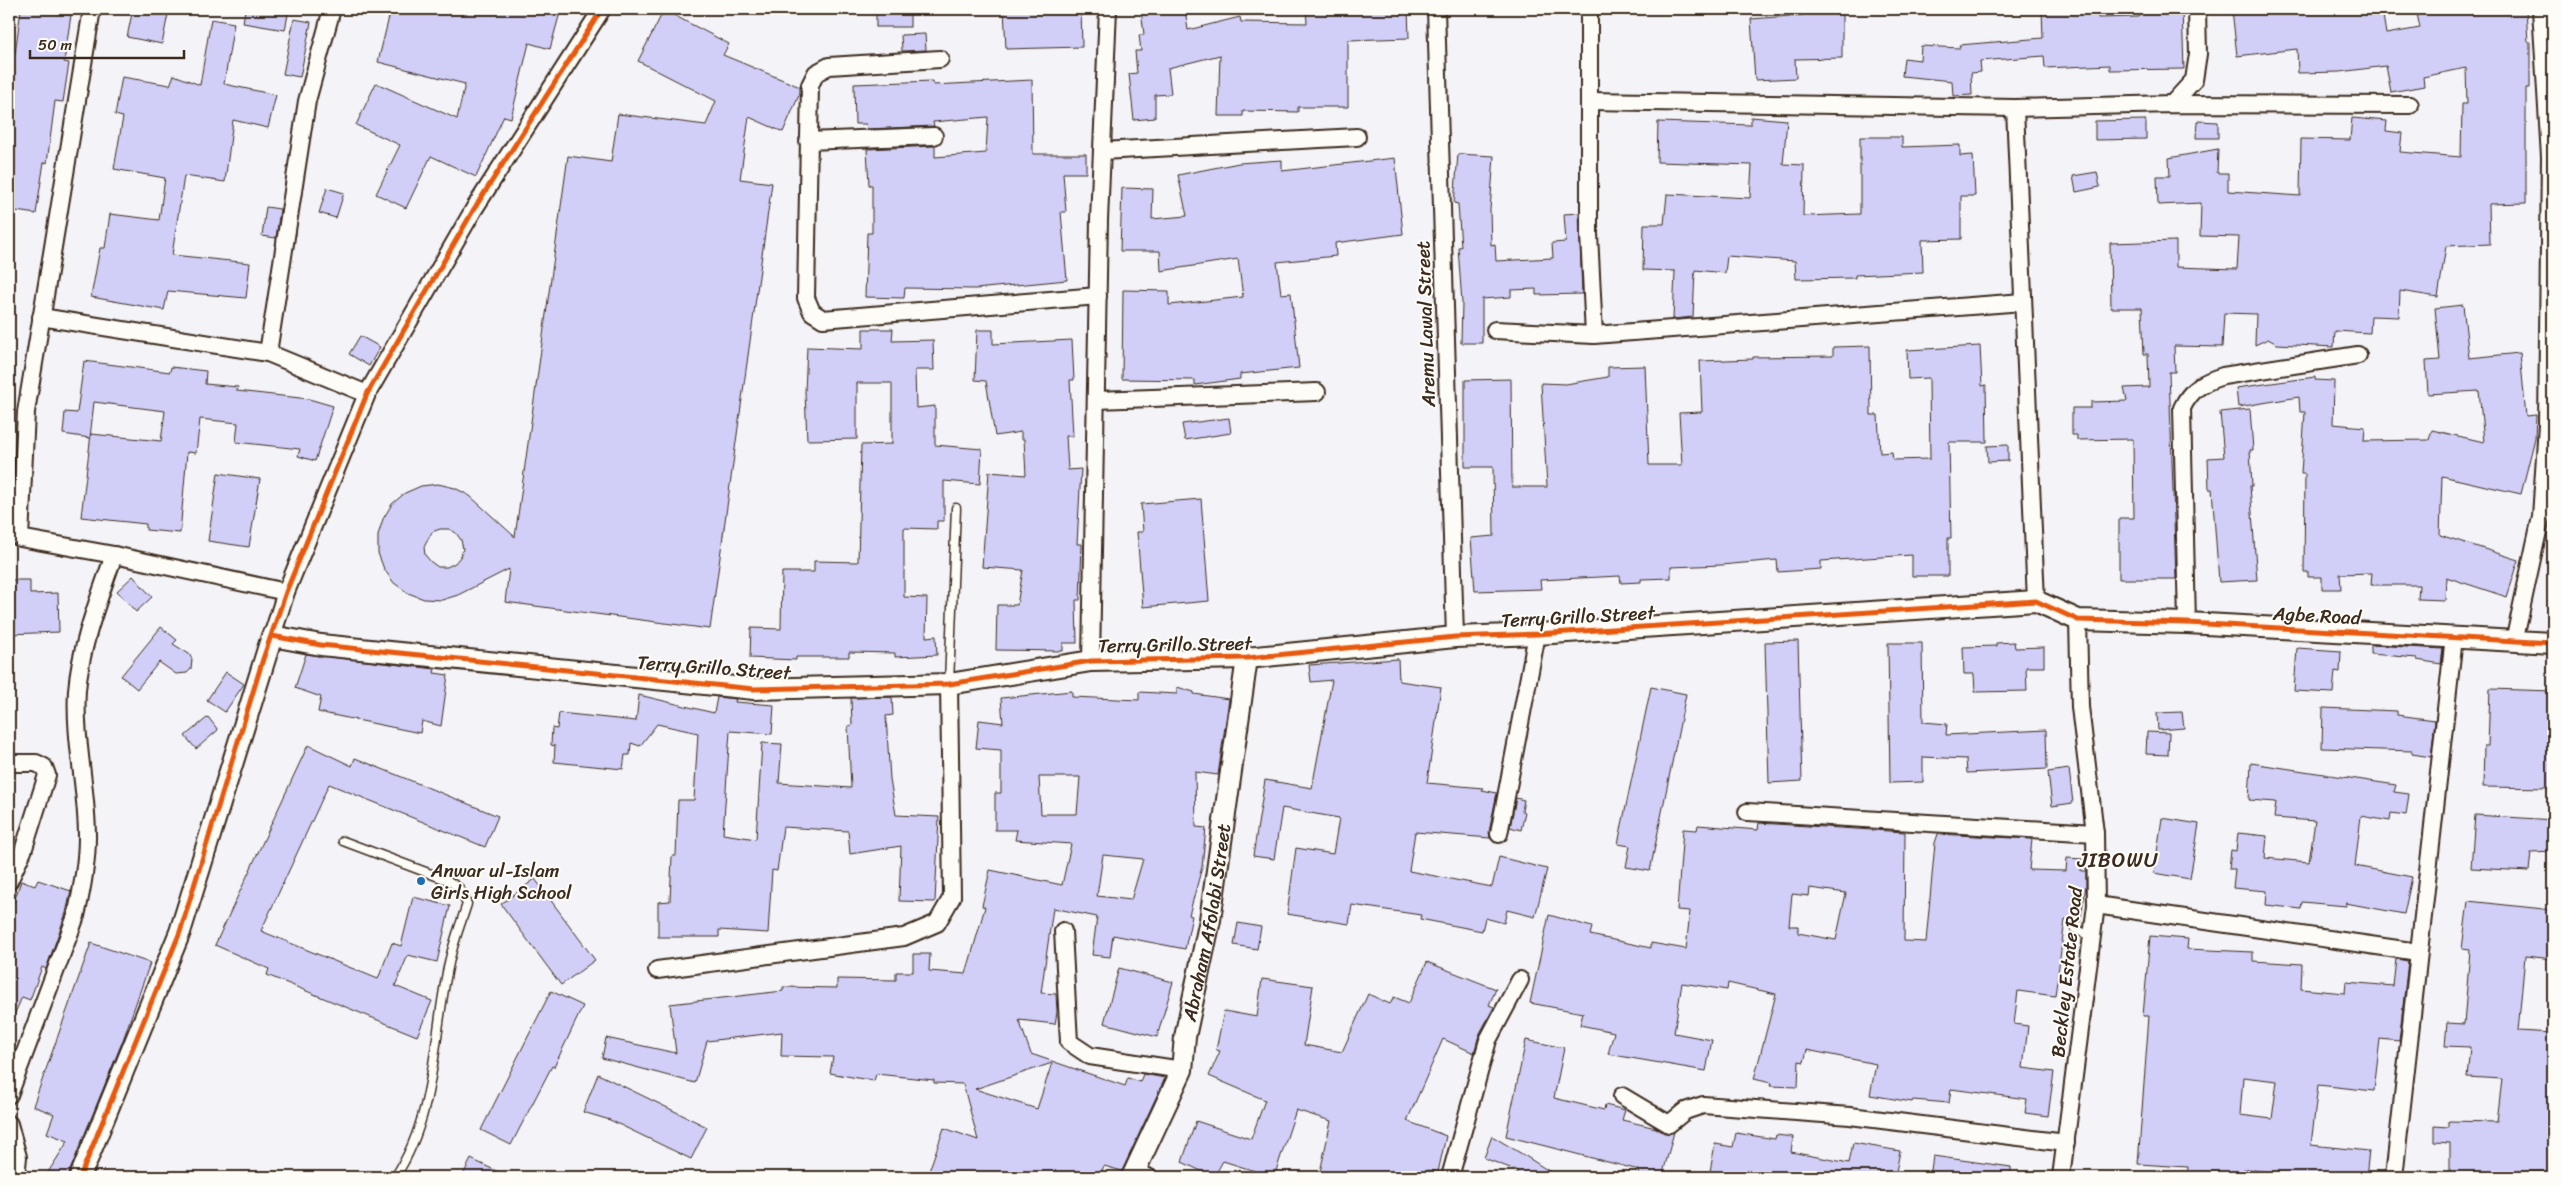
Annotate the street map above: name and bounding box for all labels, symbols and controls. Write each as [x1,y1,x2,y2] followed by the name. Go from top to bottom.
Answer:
[30,28,184,60] scale bar
[38,32,73,58] text: 50 m
[1406,240,1445,409] street label: Aremu Lawal Street
[1500,596,1657,637] street label: Terry Grillo Street
[2271,597,2364,634] street label: Agbe Road
[1098,627,1254,662] street label: Terry Grillo Street
[636,646,793,689] street label: Terry Grillo Street
[1173,821,1240,1025] street label: Abraham Afolabi Street
[2076,841,2159,879] district label: JIBOWU
[430,854,572,909] place label: Anwar ul-Islam Girls High School
[415,875,427,887] marker: Anwar ul-Islam Girls High School
[2041,884,2092,1059] street label: Beckley Estate Road

